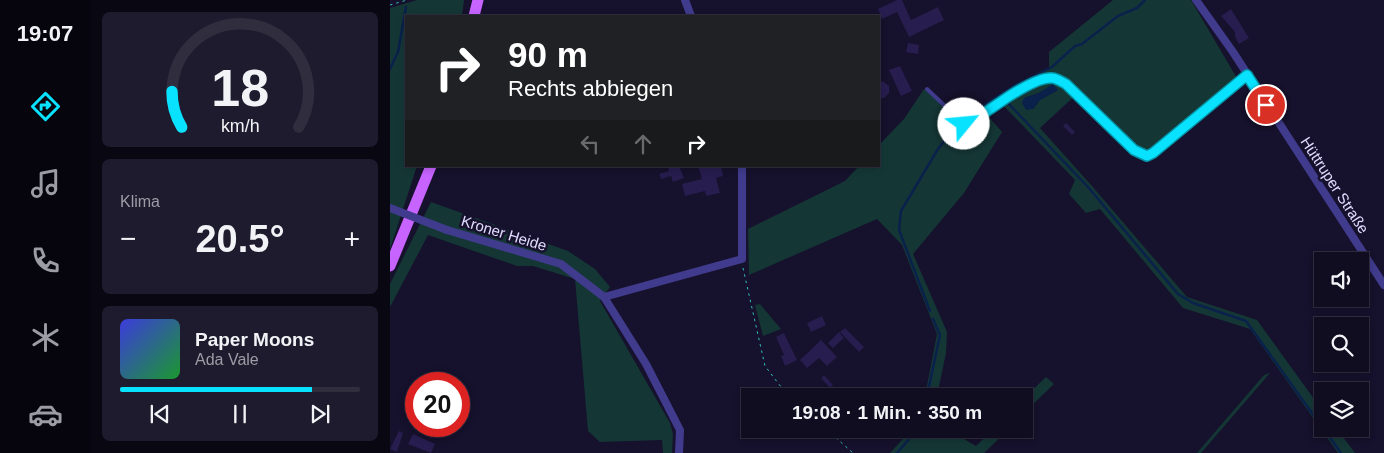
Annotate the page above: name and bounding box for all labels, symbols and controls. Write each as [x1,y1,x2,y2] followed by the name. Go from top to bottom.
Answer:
[17,21,73,46] text: 19:07
[425,35,490,100] icon: right
[508,35,588,74] text: 90 m
[211,59,269,117] text: 18
[508,76,673,101] text: Rechts abbiegen
[1245,84,1287,126] pin
[28,89,63,124] icon: directions
[1252,91,1280,119] icon: arrive
[937,97,989,149] position arrow
[221,116,259,136] text: km/h
[576,130,604,158] icon: left
[629,130,657,158] icon: ahead
[682,130,710,158] icon: right
[1297,134,1373,236] street label: Hüttruper Straße
[28,166,63,201] icon: music
[120,193,160,210] text: Klima
[459,212,549,254] street label: Kroner Heide
[195,218,285,260] text: 20.5°
[120,223,136,254] text: −
[344,223,360,254] text: +
[28,243,63,278] icon: phone
[1314,252,1369,437] map controls
[1314,252,1369,307] button: sound
[1314,317,1369,372] button: search
[28,320,63,355] icon: climate
[195,329,314,350] text: Paper Moons
[195,351,259,368] text: Ada Vale
[405,372,470,437] speed limit sign: 20
[1314,382,1369,437] button: layers
[28,397,63,432] icon: car
[146,400,174,428] icon: previous
[226,400,254,428] icon: pause
[306,400,334,428] icon: next
[792,402,982,423] text: 19:08 · 1 Min. · 350 m

